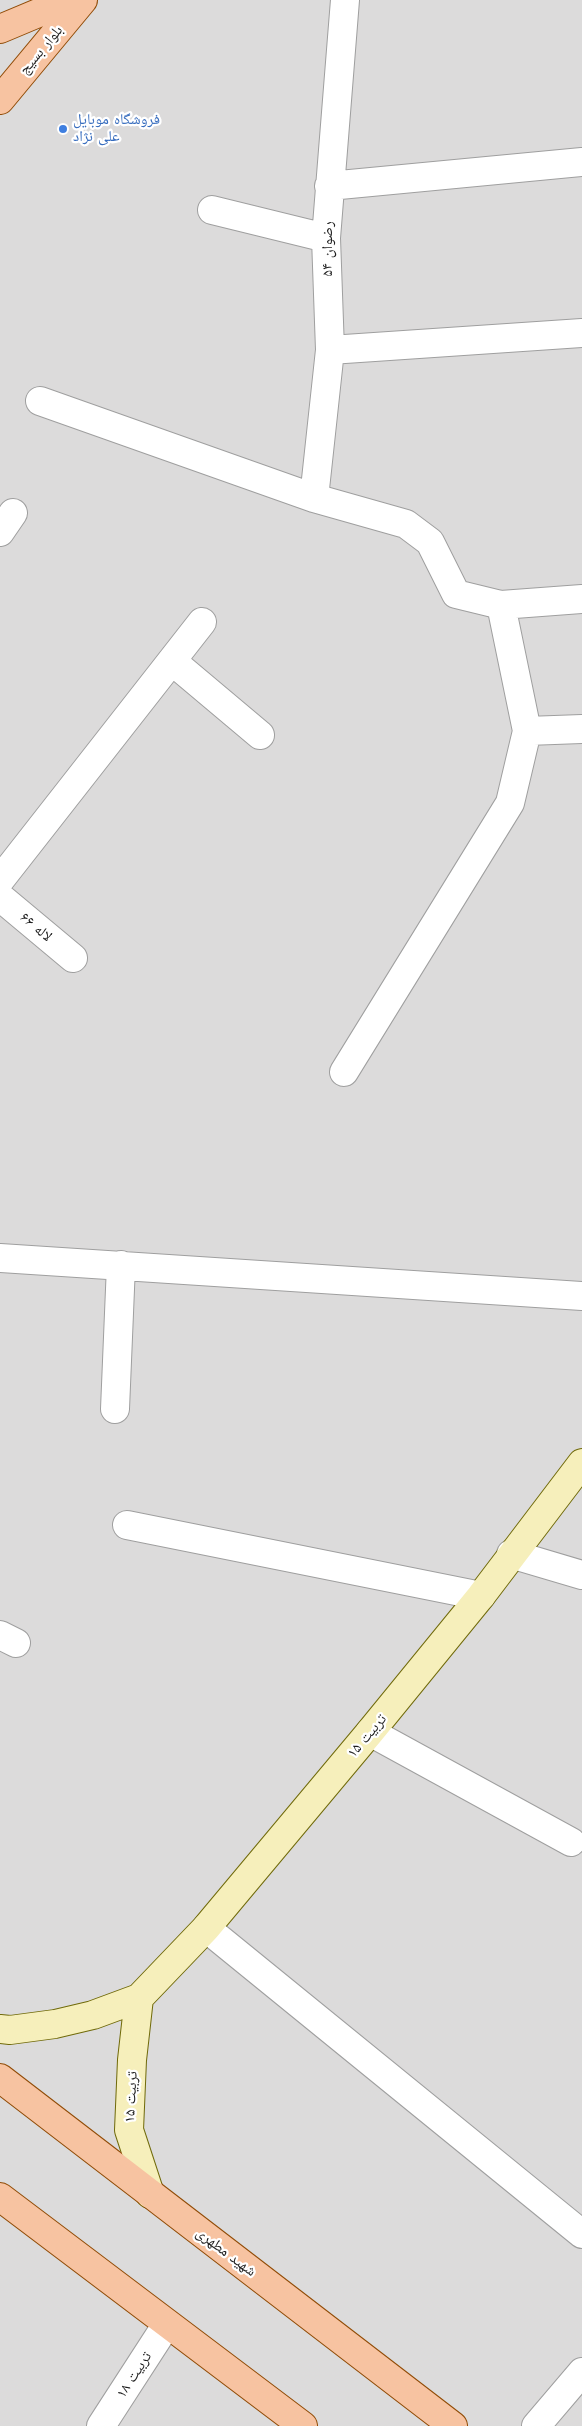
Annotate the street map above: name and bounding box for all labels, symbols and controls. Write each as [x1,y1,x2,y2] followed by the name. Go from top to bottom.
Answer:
[15,22,67,78] street label: بلوار بسیج
[73,111,160,146] place label: فروشگاه موبایل علی نژاد
[57,123,69,135] marker: فروشگاه موبایل علی نژاد
[319,221,337,277] street label: رضوان ۵۴
[16,908,56,946] street label: لاله ۶۶
[344,1710,390,1762] street label: تربیت ۱۵
[121,2071,141,2123] street label: تربیت ۱۵
[192,2224,260,2280] street label: شهید مطهری
[112,2348,156,2402] street label: تربیت ۱۸

